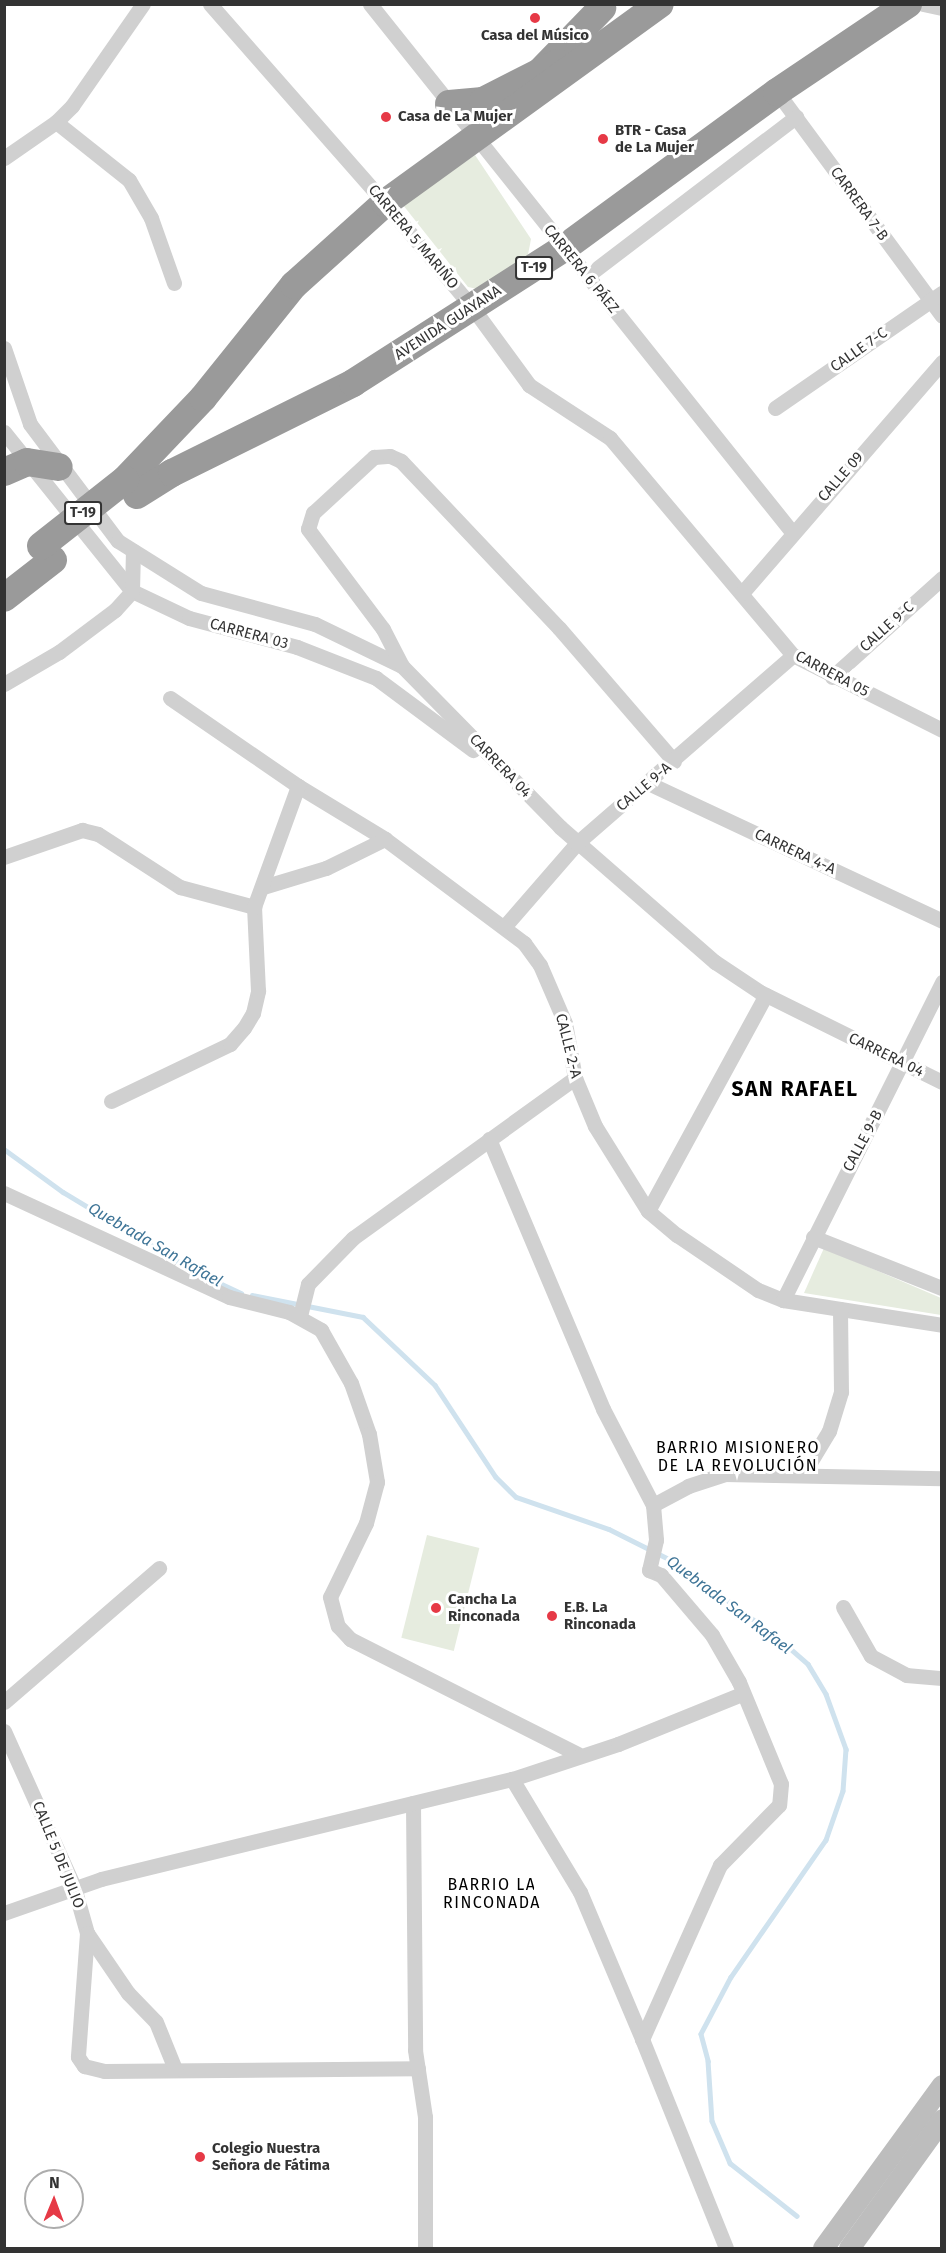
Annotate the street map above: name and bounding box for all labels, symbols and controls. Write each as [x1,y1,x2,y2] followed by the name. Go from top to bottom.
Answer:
[528,11,542,25] marker: Casa del Músico
[481,27,589,45] place label: Casa del Músico
[398,108,512,126] place label: Casa de La Mujer
[379,110,393,124] marker: Casa de La Mujer
[615,121,694,156] place label: BTR - Casa de La Mujer
[596,132,610,146] marker: BTR - Casa de La Mujer
[826,164,892,244] street label: CARRERA 7-B
[364,181,462,293] street label: CARRERA 5 MARIÑO
[540,221,622,317] street label: CARRERA 6 PÁEZ
[514,257,554,279] road number: T-19
[391,282,505,364] street label: AVENIDA GUAYANA
[827,324,891,376] street label: CALLE 7-C
[815,448,867,506] street label: CALLE 09
[64,502,103,524] road number: T-19
[856,598,918,656] street label: CALLE 9-C
[208,615,290,653] street label: CARRERA 03
[792,647,872,701] street label: CARRERA 05
[465,731,535,801] street label: CARRERA 04
[613,759,675,815] street label: CALLE 9-A
[752,825,838,879] street label: CARRERA 4-A
[551,1012,585,1080] street label: CALLE 2-A
[846,1029,926,1081] street label: CARRERA 04
[732,1076,858,1102] district label: SAN RAFAEL
[839,1107,887,1175] street label: CALLE 9-B
[84,1199,226,1291] water label: Quebrada San Rafael
[656,1438,820,1476] district label: BARRIO MISIONERO DE LA REVOLUCIÓN
[663,1552,795,1658] water label: Quebrada San Rafael
[448,1590,520,1625] place label: Cancha La Rinconada
[564,1598,636,1633] place label: E.B. La Rinconada
[429,1601,443,1615] marker: Cancha La Rinconada
[545,1609,559,1623] marker: E.B. La Rinconada
[28,1799,88,1911] street label: CALLE 5 DE JULIO
[443,1875,541,1913] district label: BARRIO LA RINCONADA
[212,2139,330,2174] place label: Colegio Nuestra Señora de Fátima
[193,2150,207,2164] marker: Colegio Nuestra Señora de Fátima
[24,2169,84,2229] north arrow
[49,2173,60,2192] text: N

